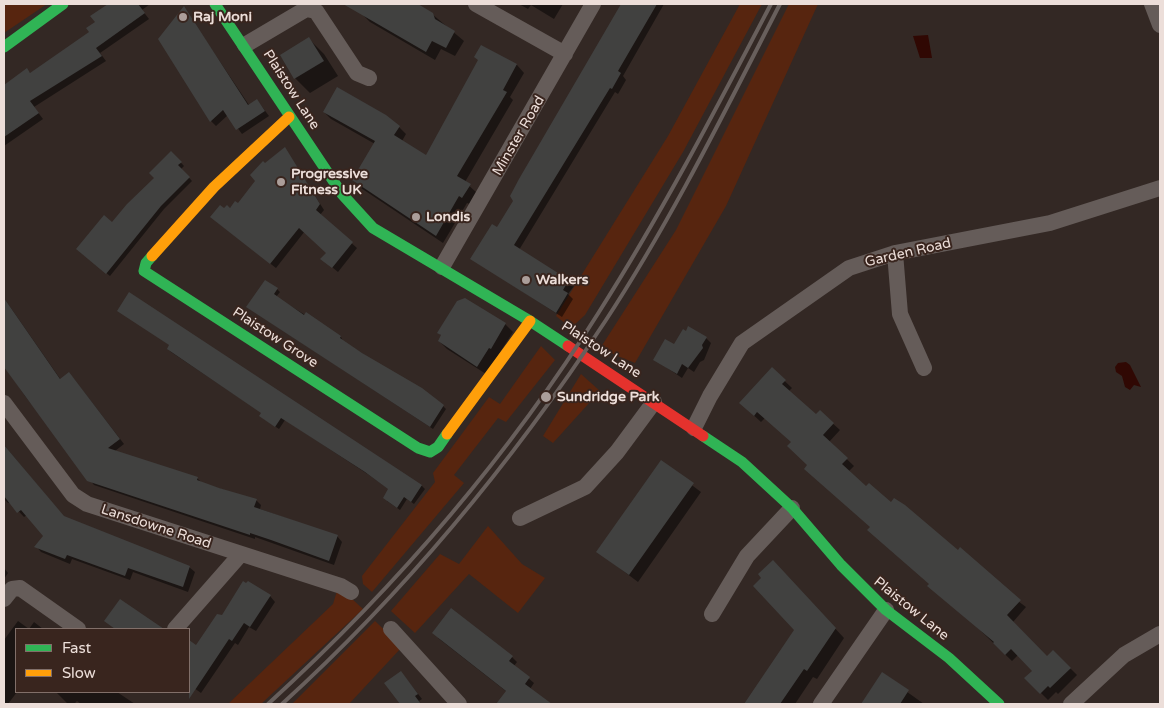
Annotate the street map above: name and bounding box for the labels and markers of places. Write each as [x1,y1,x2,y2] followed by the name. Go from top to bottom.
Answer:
[193,9,252,25] place label: Raj Moni
[177,11,189,23] marker: Raj Moni
[291,166,368,198] place label: Progressive Fitness UK
[275,176,287,188] marker: Progressive Fitness UK
[426,209,470,225] place label: Londis
[410,211,422,223] marker: Londis
[536,272,588,288] place label: Walkers
[520,274,532,286] marker: Walkers
[557,389,659,405] place label: Sundridge Park
[539,390,553,404] marker: Sundridge Park

